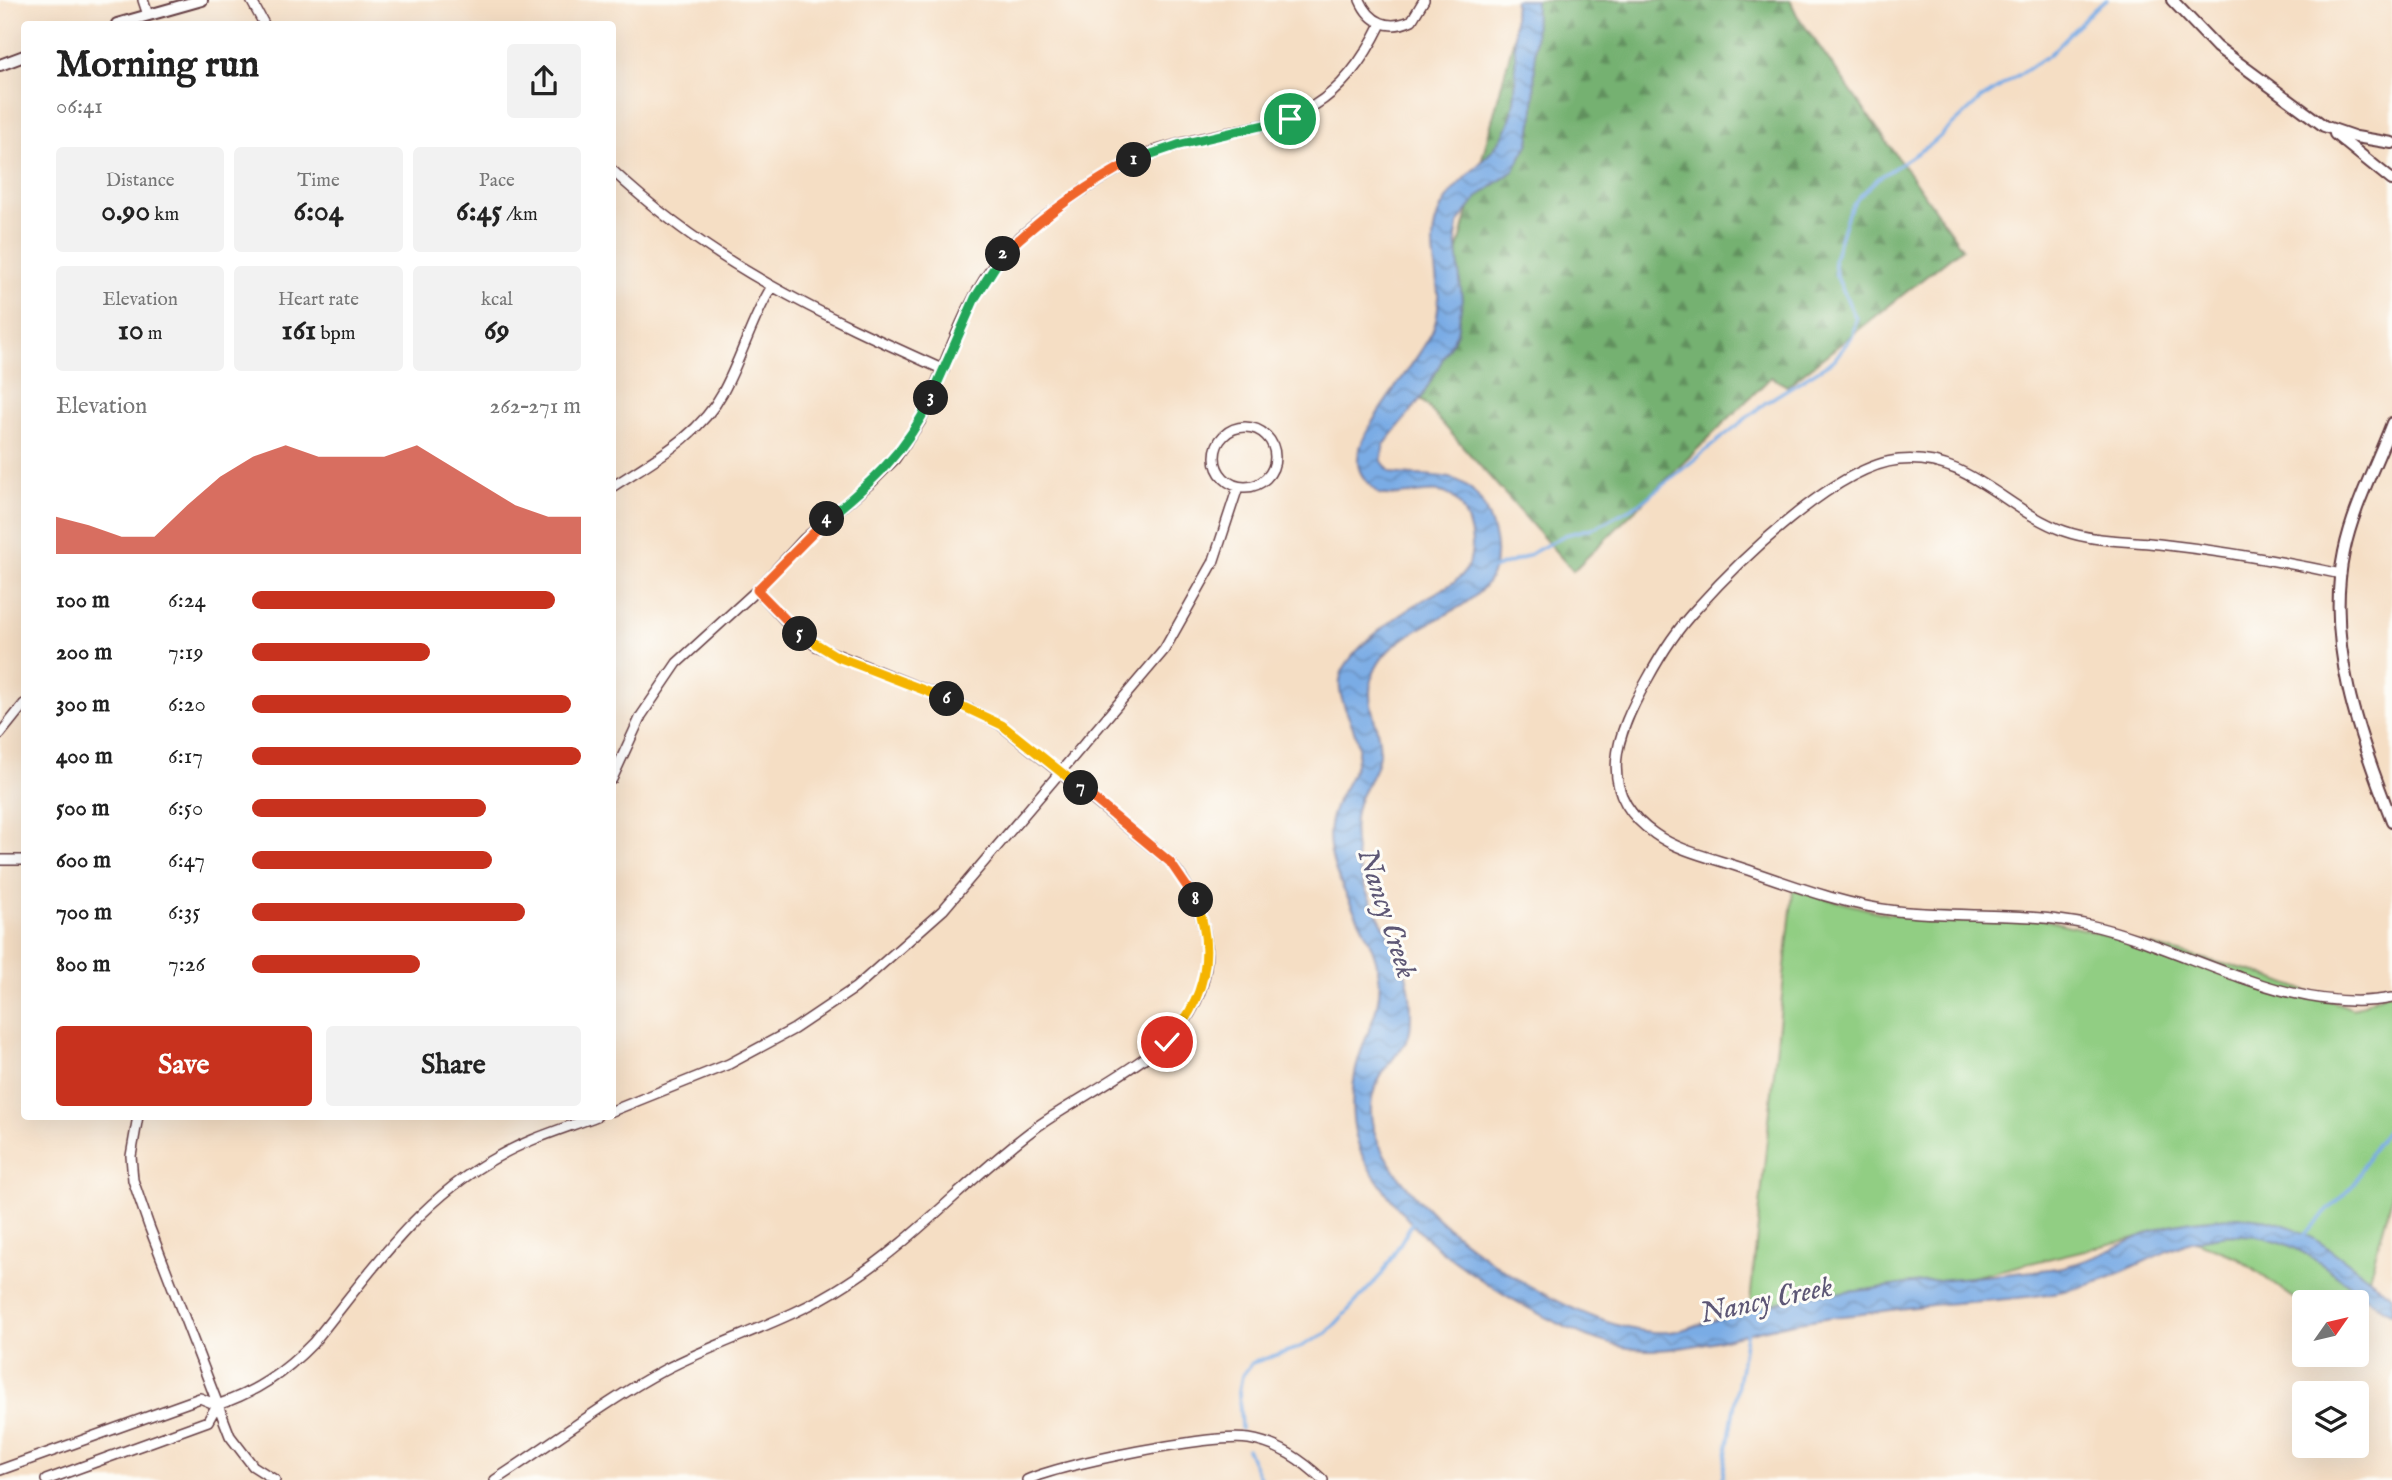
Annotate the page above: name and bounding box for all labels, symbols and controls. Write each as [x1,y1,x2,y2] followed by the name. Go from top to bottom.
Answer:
[56,42,259,90] text: Morning run
[507,44,581,118] button: share
[1260,89,1320,149] pin
[56,92,103,121] text: 06:41
[1271,100,1309,138] icon: arrive
[1116,142,1152,178] pin: 1
[1130,147,1137,171] text: 1
[106,169,175,193] text: Distance
[297,169,340,193] text: Time
[479,169,515,193] text: Pace
[101,193,150,231] text: 0.90
[293,193,344,231] text: 6:04
[456,193,502,231] text: 6:45
[150,203,179,227] text: km
[502,203,538,227] text: /km
[986,236,1020,272] pin: 2
[998,241,1007,265] text: 2
[102,288,178,312] text: Elevation
[278,288,359,312] text: Heart rate
[481,288,513,312] text: kcal
[118,312,144,350] text: 10
[281,312,316,350] text: 161
[484,312,510,350] text: 69
[144,322,162,346] text: m
[316,322,356,346] text: bpm
[914,380,948,416] pin: 3
[927,385,934,409] text: 3
[56,392,147,421] text: Elevation
[489,392,581,421] text: 262–271 m
[810,502,844,536] pin: 4
[822,506,831,530] text: 4
[56,586,110,615] text: 100 m
[168,586,206,615] text: 6:24
[782,616,818,652] pin: 5
[796,621,803,645] text: 5
[56,638,112,667] text: 200 m
[168,638,203,667] text: 7:19
[930,682,964,716] pin: 6
[942,686,951,710] text: 6
[56,690,110,719] text: 300 m
[168,690,206,719] text: 6:20
[56,742,113,771] text: 400 m
[168,742,203,771] text: 6:17
[1064,770,1098,806] pin: 7
[1076,775,1085,799] text: 7
[56,794,110,823] text: 500 m
[168,794,203,823] text: 6:50
[1347,844,1425,984] water label: Nancy Creek
[56,846,111,875] text: 600 m
[168,846,205,875] text: 6:47
[1178,883,1214,918] pin: 8
[1192,887,1199,911] text: 8
[56,898,112,927] text: 700 m
[168,898,201,927] text: 6:35
[56,950,110,979] text: 800 m
[168,950,205,979] text: 7:26
[1137,1012,1197,1072] pin
[1148,1023,1186,1061] icon: check
[56,1026,312,1106] button: Save
[326,1026,581,1106] button: Share
[1697,1268,1836,1334] water label: Nancy Creek
[2292,1290,2370,1367] north arrow
[2292,1290,2369,1458] map controls
[2292,1381,2369,1458] button: layers

